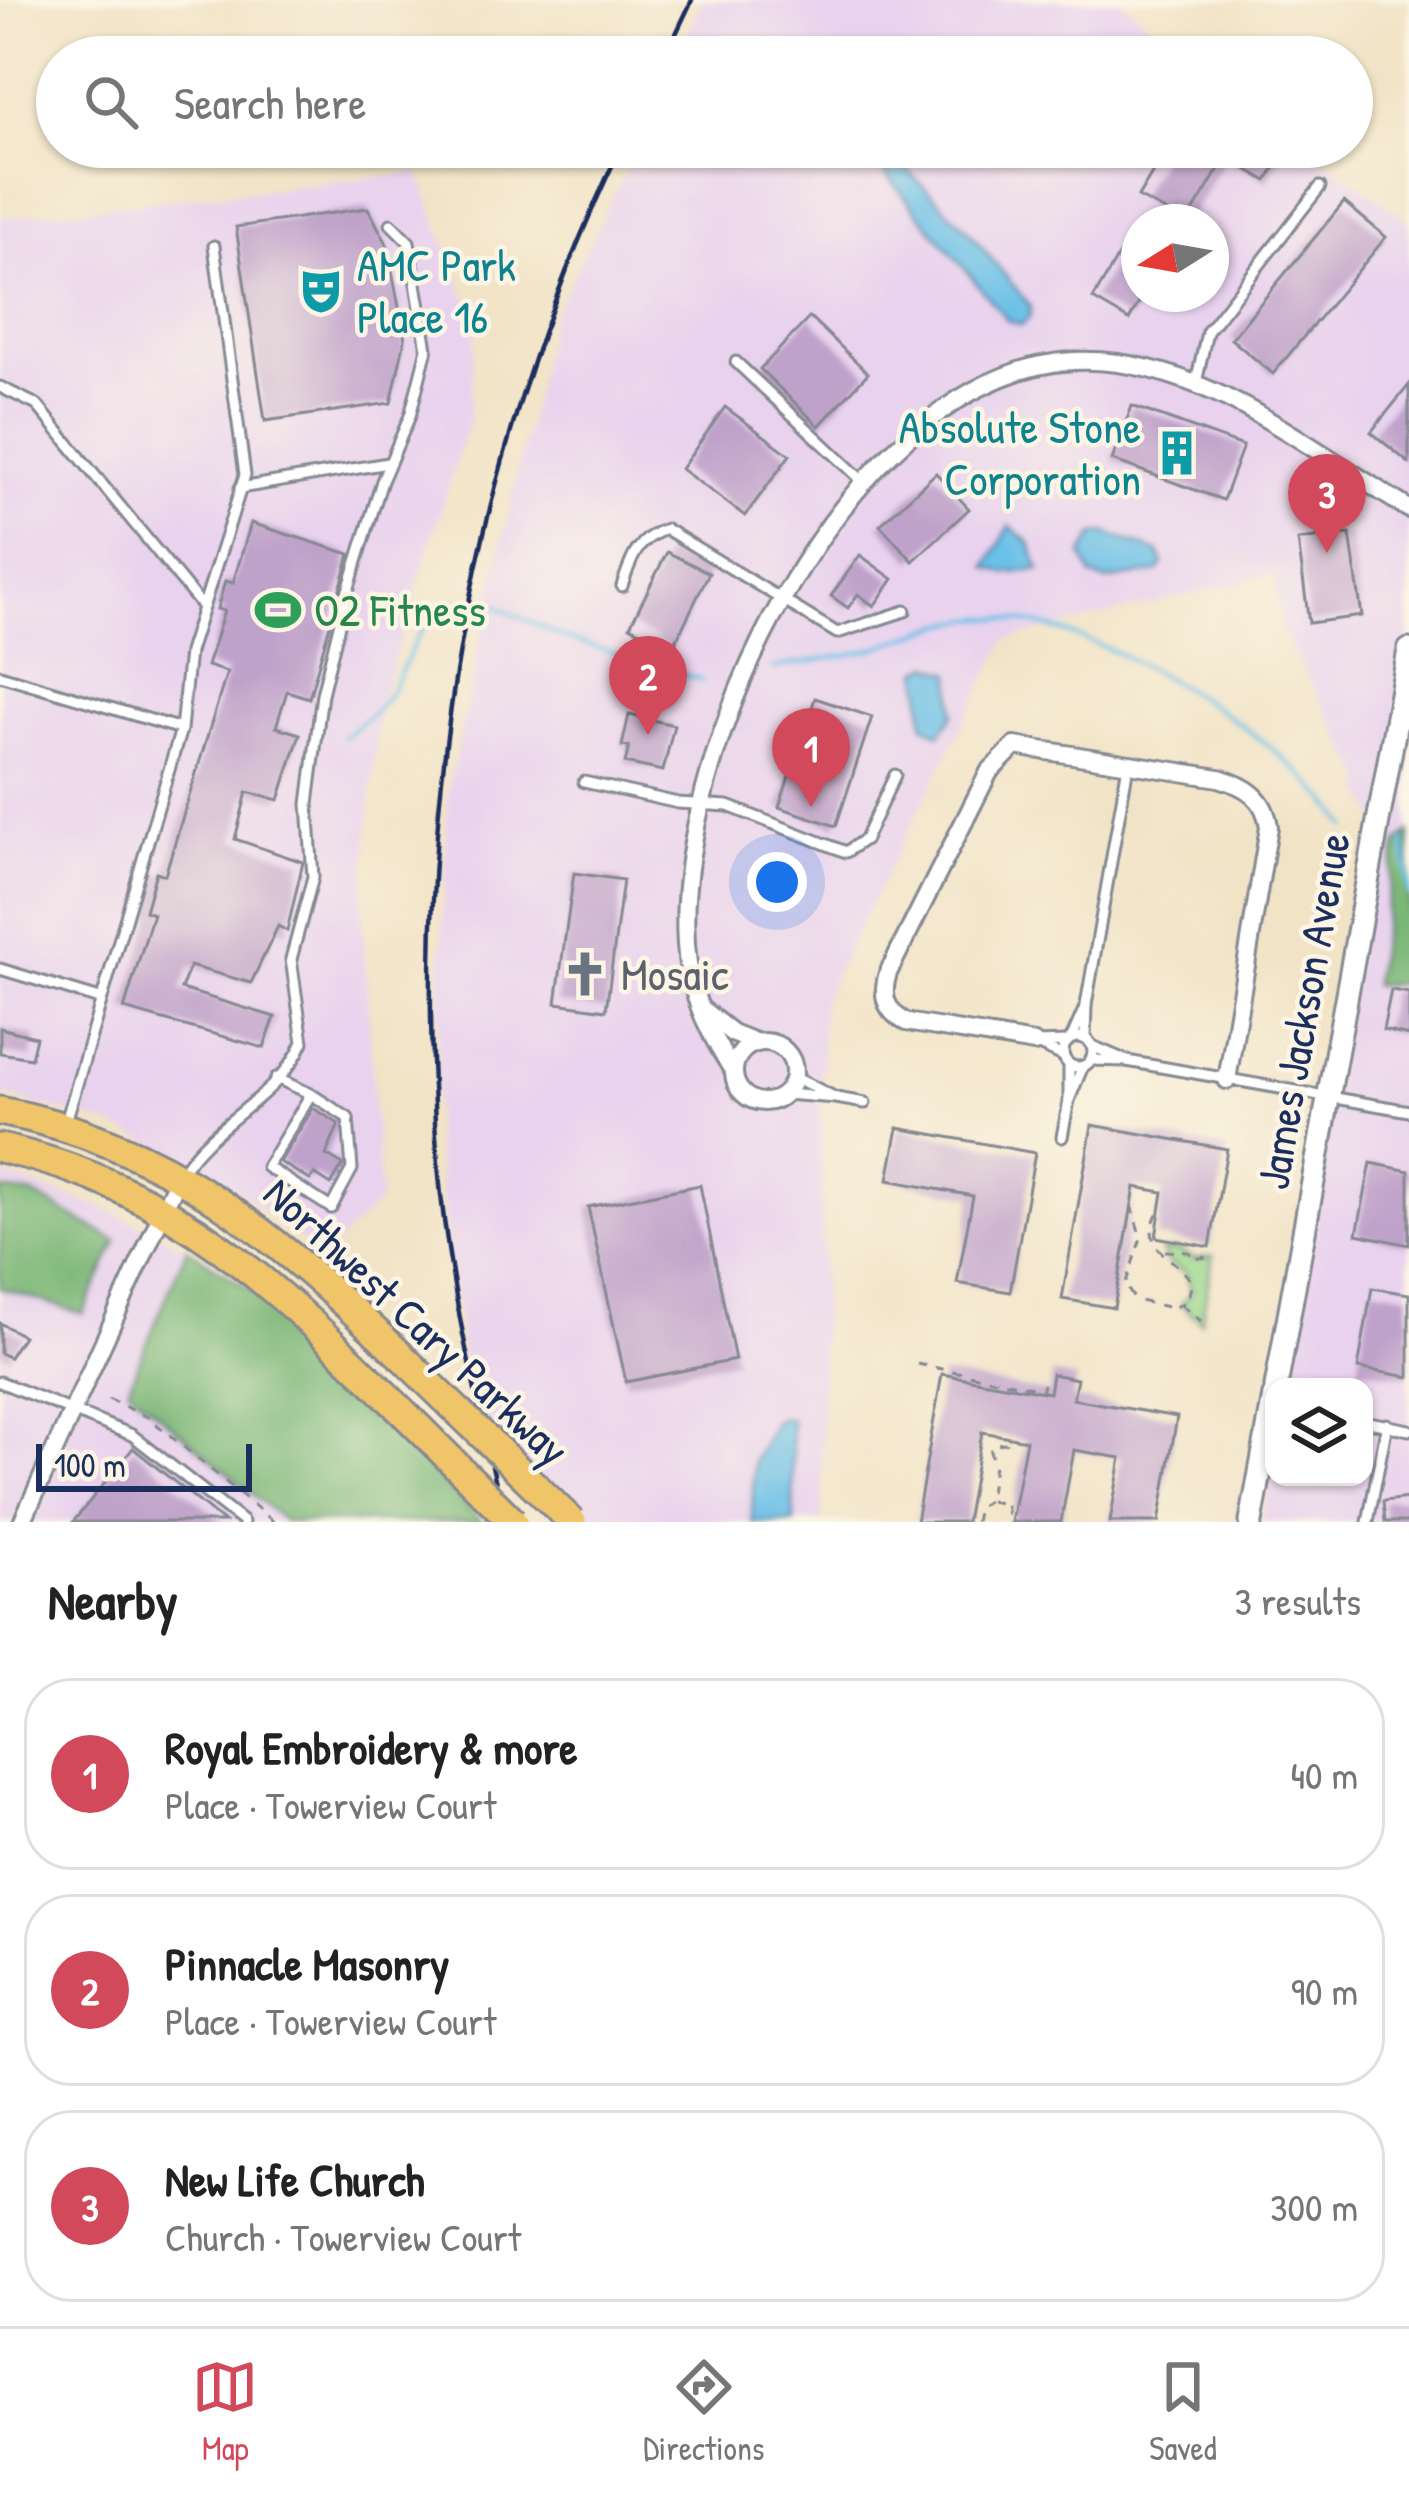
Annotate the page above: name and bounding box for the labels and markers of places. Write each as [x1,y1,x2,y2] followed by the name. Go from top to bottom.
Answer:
[357,234,516,347] place label: AMC Park Place 16
[296,266,346,316] theatre icon: AMC Park Place 16
[899,396,1141,509] place label: Absolute Stone Corporation
[1152,428,1202,478] building icon: Absolute Stone Corporation
[1288,454,1366,553] pin: 3
[314,579,486,640] place label: O2 Fitness
[253,585,303,635] sports icon: O2 Fitness
[609,636,687,735] pin: 2
[772,708,850,807] pin: 1
[621,943,729,1004] place label: Mosaic
[560,949,610,999] church icon: Mosaic

